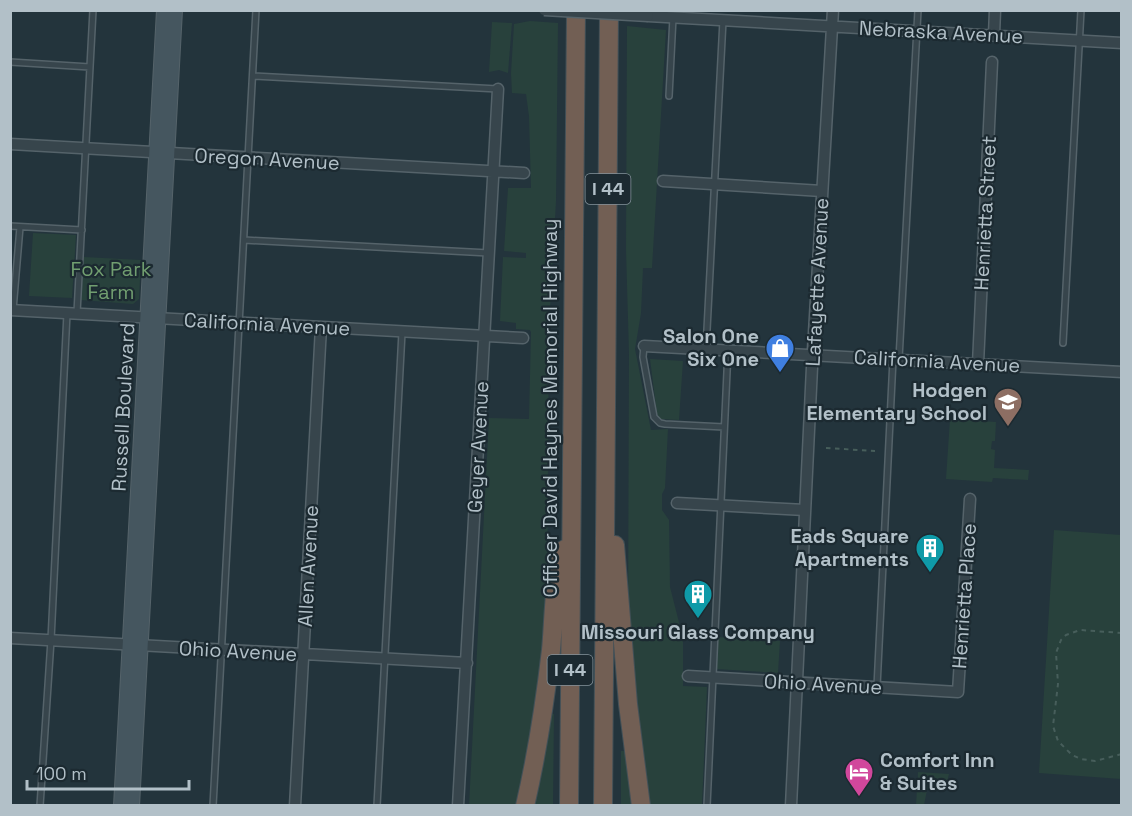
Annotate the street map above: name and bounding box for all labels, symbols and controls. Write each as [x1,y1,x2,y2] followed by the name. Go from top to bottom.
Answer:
[858,15,1024,49] street label: Nebraska Avenue
[968,135,1002,291] street label: Henrietta Street
[194,142,340,176] street label: Oregon Avenue
[586,174,630,204] road number: I 44
[800,197,834,367] street label: Lafayette Avenue
[537,219,563,597] street label: Officer David Haynes Memorial Highway
[71,256,152,305] park label: Fox Park Farm
[183,307,351,341] street label: California Avenue
[106,322,140,492] street label: Russell Boulevard
[663,323,759,372] place label: Salon One Six One
[764,332,796,374] shop icon: Salon One Six One
[853,344,1021,378] street label: California Avenue
[806,377,987,426] place label: Hodgen Elementary School
[462,380,494,514] street label: Geyer Avenue
[992,386,1024,428] school or university icon: Hodgen Elementary School
[292,504,324,628] street label: Allen Avenue
[946,522,982,670] street label: Henrietta Place
[790,523,909,572] place label: Eads Square Apartments
[914,532,946,574] building icon: Eads Square Apartments
[682,578,714,620] building icon: Missouri Glass Company
[581,619,815,645] place label: Missouri Glass Company
[178,635,298,667] street label: Ohio Avenue
[548,655,592,685] road number: I 44
[763,668,883,700] street label: Ohio Avenue
[880,747,995,796] place label: Comfort Inn & Suites
[27,753,189,791] scale bar
[843,756,875,798] hotel icon: Comfort Inn & Suites
[36,762,87,785] text: 100 m

